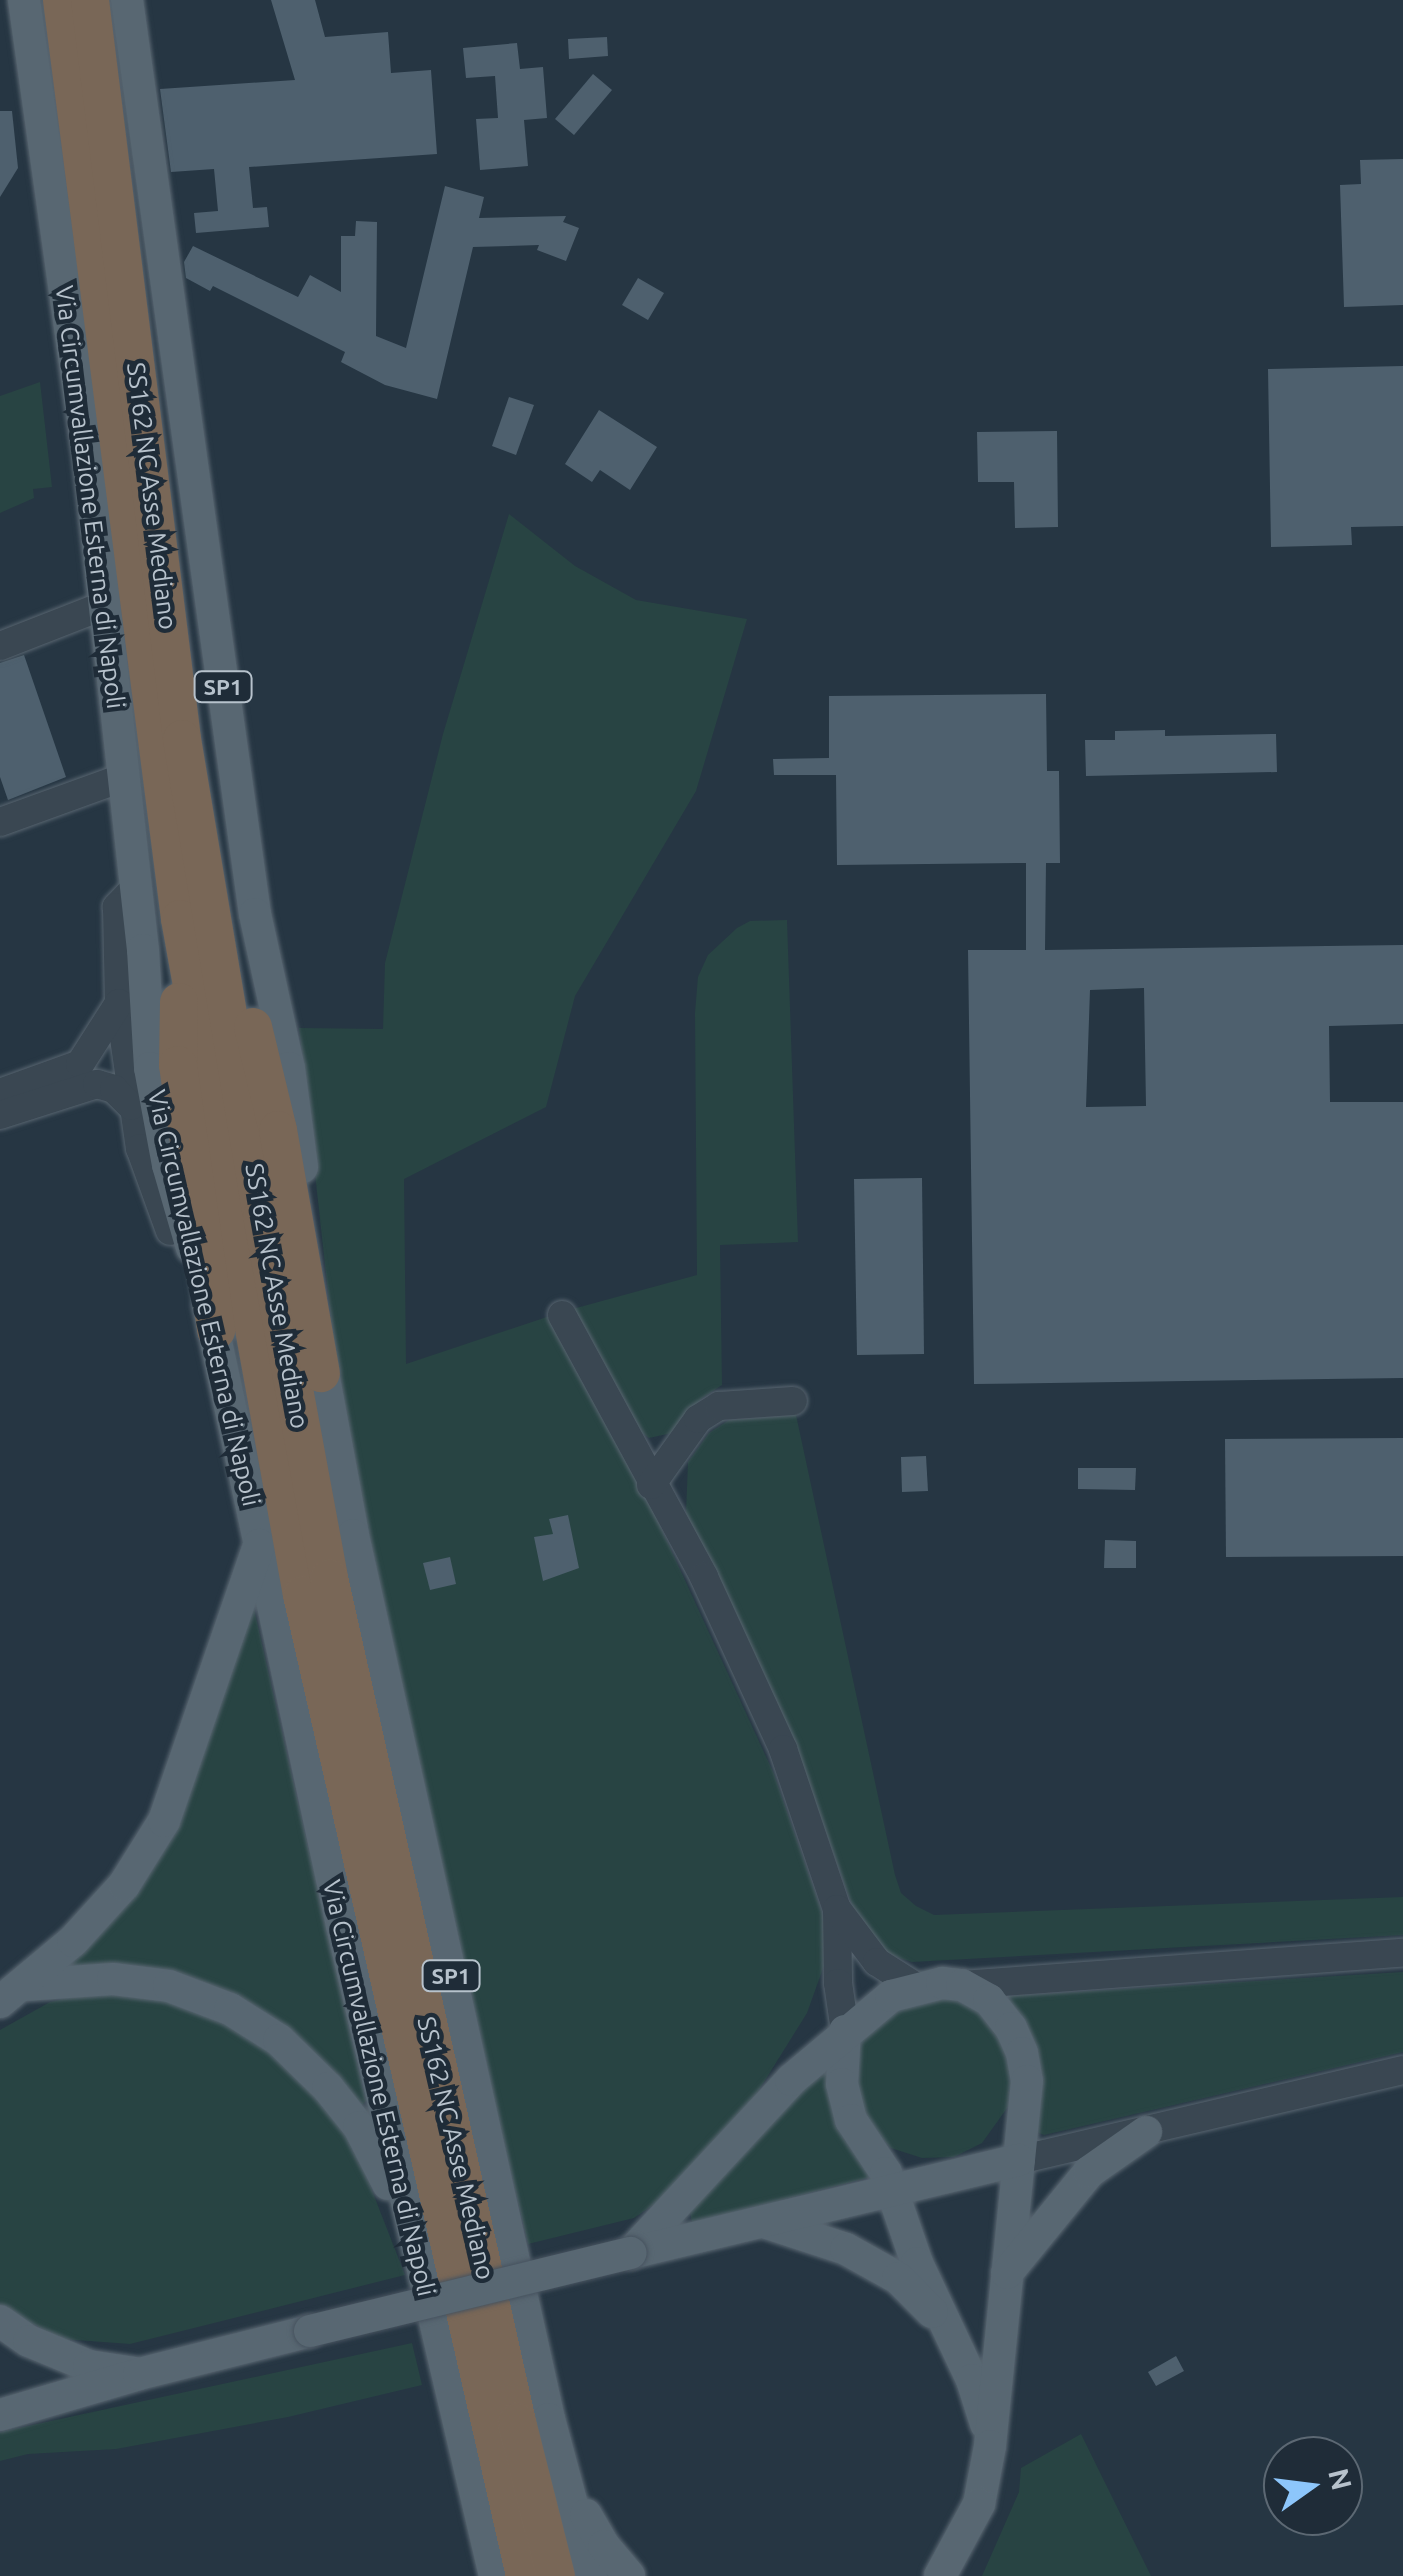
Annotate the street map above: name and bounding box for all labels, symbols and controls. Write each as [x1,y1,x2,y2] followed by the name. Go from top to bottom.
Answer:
[49,284,131,710] street label: Via Circumvallazione Esterna di Napoli
[121,361,183,631] street label: SS162 NC Asse Mediano
[193,670,253,704] road number: SP1
[141,1087,267,1509] street label: Via Circumvallazione Esterna di Napoli
[239,1161,315,1431] street label: SS162 NC Asse Mediano
[316,1877,442,2299] street label: Via Circumvallazione Esterna di Napoli
[421,1959,481,1993] road number: SP1
[411,2014,501,2282] street label: SS162 NC Asse Mediano
[1263,2436,1363,2536] north arrow
[1323,2465,1358,2493] text: N

